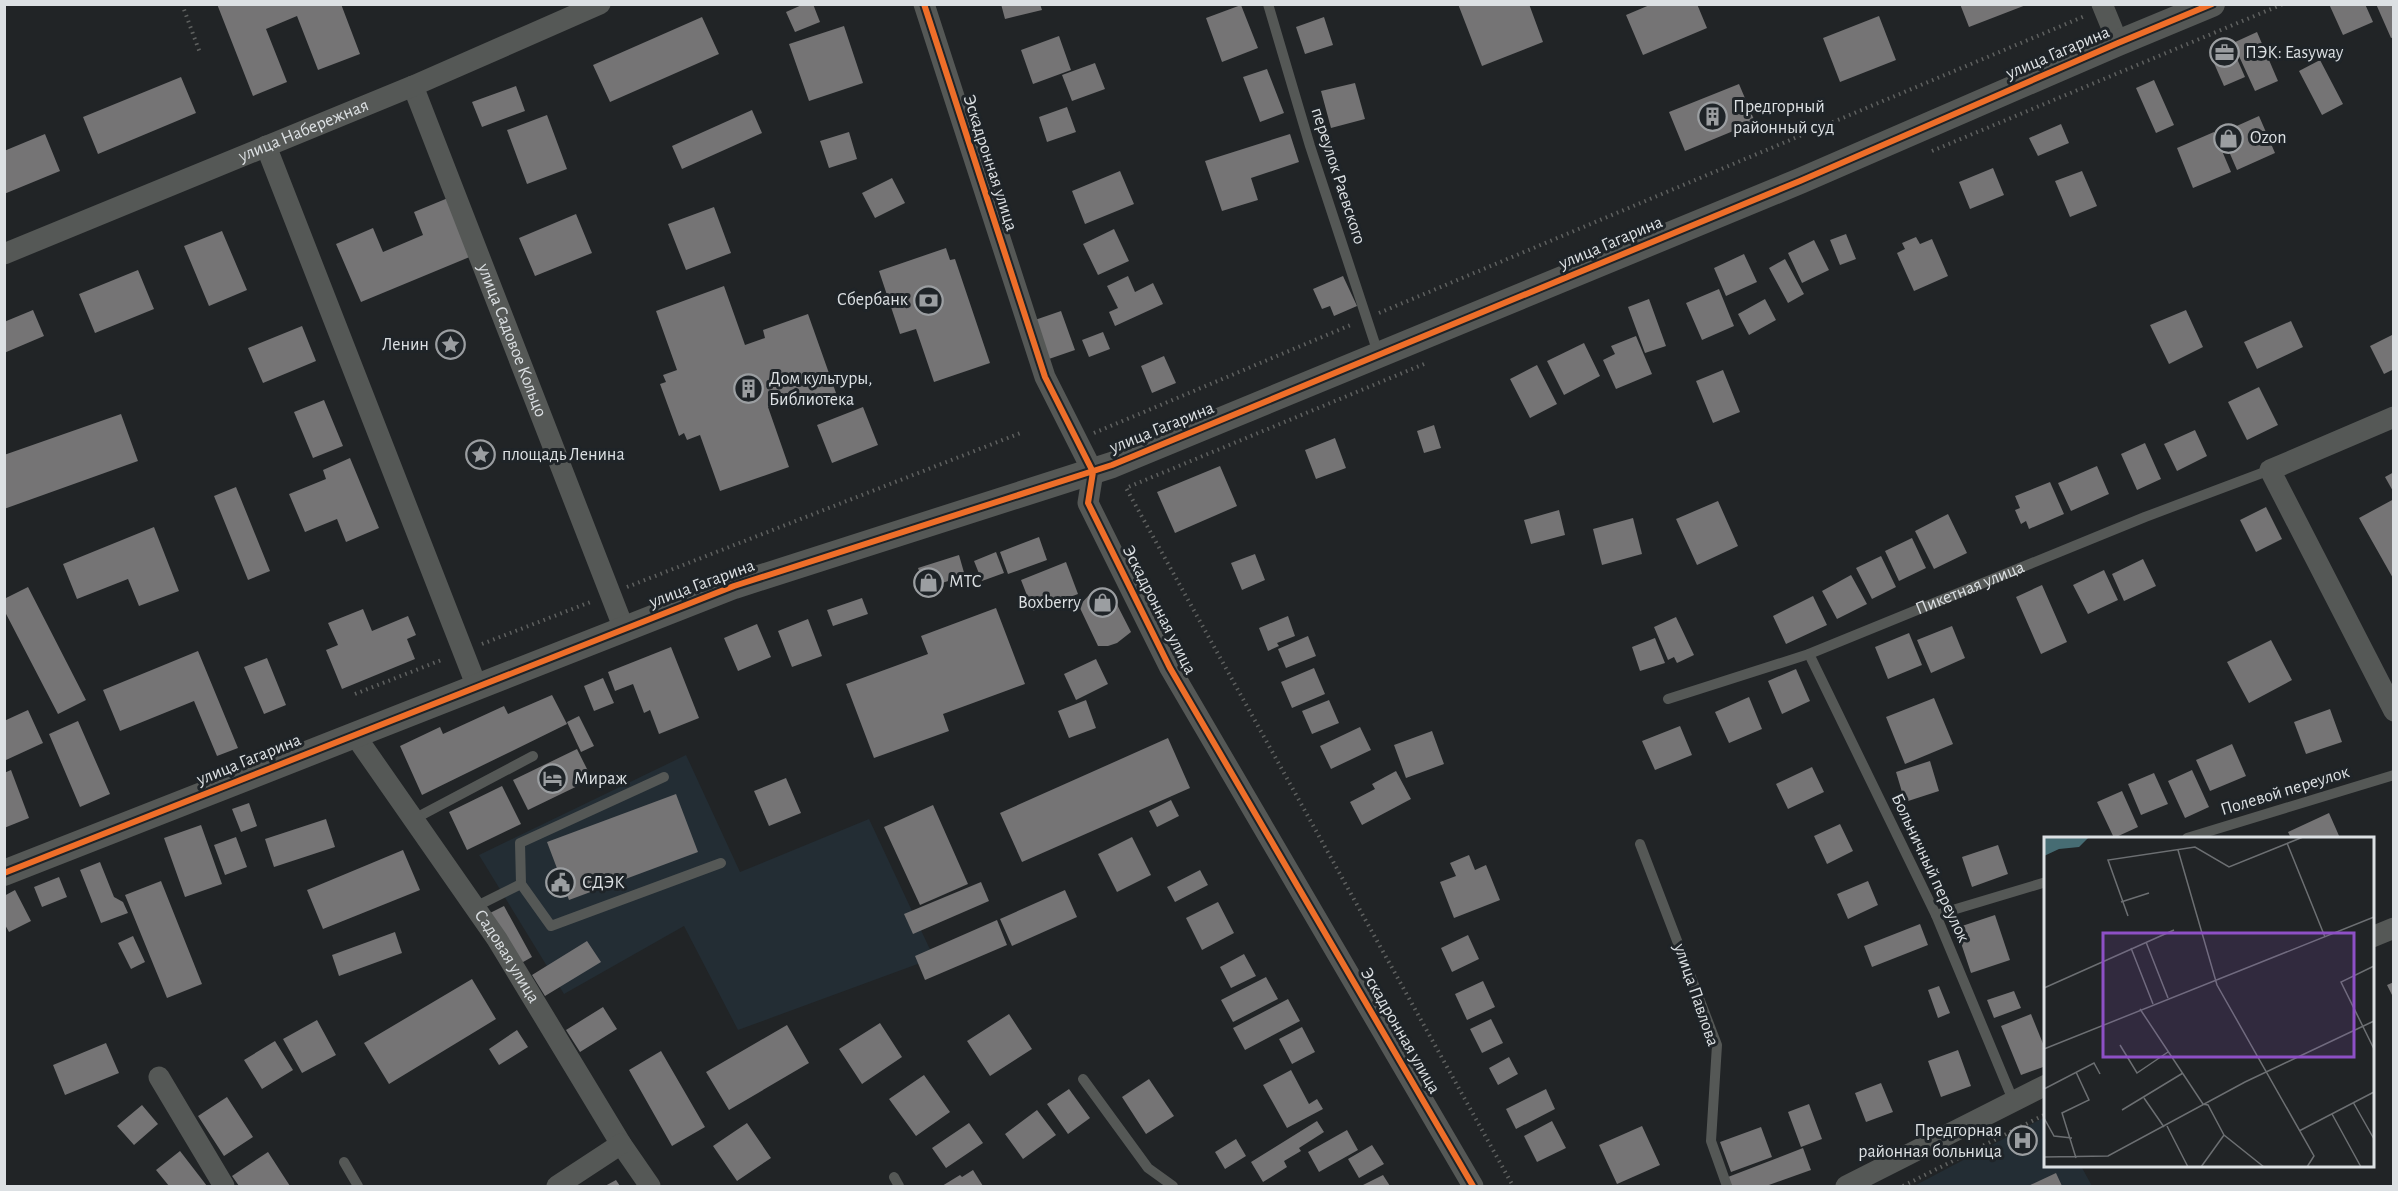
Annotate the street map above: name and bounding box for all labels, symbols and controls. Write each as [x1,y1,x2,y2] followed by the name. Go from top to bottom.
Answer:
[2003,23,2112,83] street label: улица Гагарина
[2208,37,2240,69] office icon: ПЭК: Easyway
[2245,44,2344,62] place label: ПЭК: Easyway
[960,93,1020,233] street label: Эскадронная улица
[235,96,371,166] street label: улица Набережная
[1733,98,1834,137] place label: Предгорный районный суд
[1696,101,1728,133] building icon: Предгорный районный суд
[1307,105,1369,247] street label: переулок Раевского
[2213,122,2245,154] shop icon: Ozon
[2250,129,2287,147] place label: Ozon
[1556,213,1665,273] street label: улица Гагарина
[474,260,550,420] street label: улица Садовое Кольцо
[913,284,945,316] bank icon: Сбербанк
[837,290,909,309] place label: Сбербанк
[434,329,466,361] place icon: Ленин
[382,336,429,354] place label: Ленин
[769,370,872,409] place label: Дом культуры, Библиотека
[732,373,764,405] building icon: Дом культуры, Библиотека
[1106,399,1217,457] street label: улица Гагарина
[465,439,497,471] place icon: площадь Ленина
[502,446,625,464] place label: площадь Ленина
[1119,543,1199,677] street label: Эскадронная улица
[646,557,757,612] street label: улица Гагарина
[1913,558,2027,619] street label: Пикетная улица
[912,566,944,598] shop icon: МТС
[949,573,982,591] place label: МТС
[1086,587,1118,619] shop icon: Boxberry
[1018,594,1081,612] place label: Boxberry
[193,731,304,789] street label: улица Гагарина
[537,763,569,795] hotel icon: Мираж
[2218,763,2352,819] street label: Полевой переулок
[574,770,627,788] place label: Мираж
[1888,791,1973,946] street label: Больничный переулок
[2044,837,2374,1167] inset map
[545,867,577,899] public building icon: СДЭК
[582,874,625,892] place label: СДЭК
[471,907,543,1006] street label: Садовая улица
[1670,940,1722,1049] street label: улица Павлова
[1357,965,1443,1097] street label: Эскадронная улица
[1858,1122,2002,1161] place label: Предгорная районная больница
[2007,1125,2039,1157] hospital icon: Предгорная районная больница

